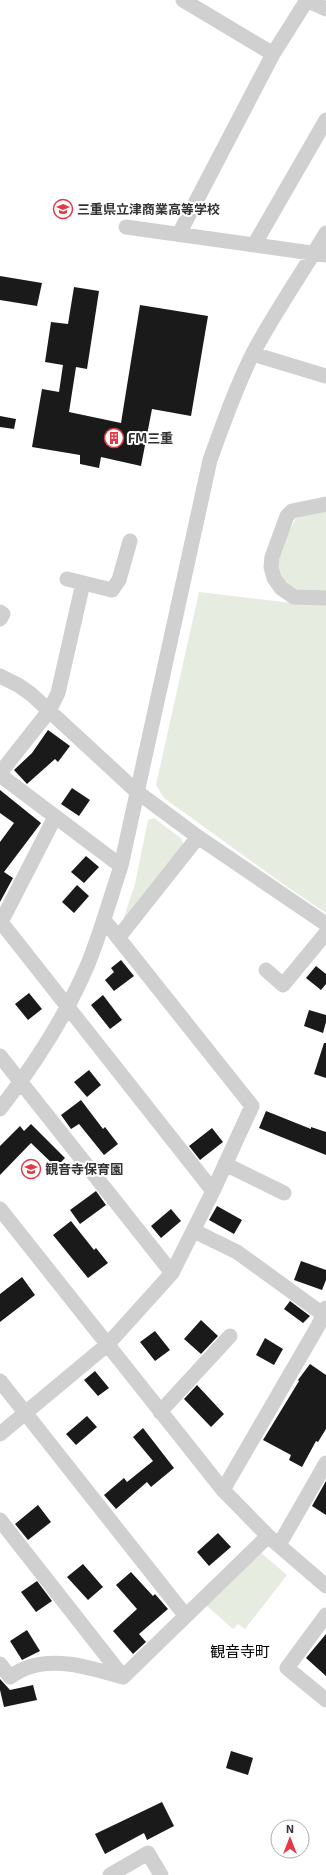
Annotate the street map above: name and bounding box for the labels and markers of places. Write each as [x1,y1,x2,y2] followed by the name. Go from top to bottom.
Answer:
[52,198,74,220] school or university icon: 三重県立津商業高等学校
[77,201,220,217] place label: 三重県立津商業高等学校
[103,427,125,449] building icon: FM三重
[128,430,173,446] place label: FM三重
[20,1158,42,1180] school or university icon: 観音寺保育園
[45,1161,123,1177] place label: 観音寺保育園

